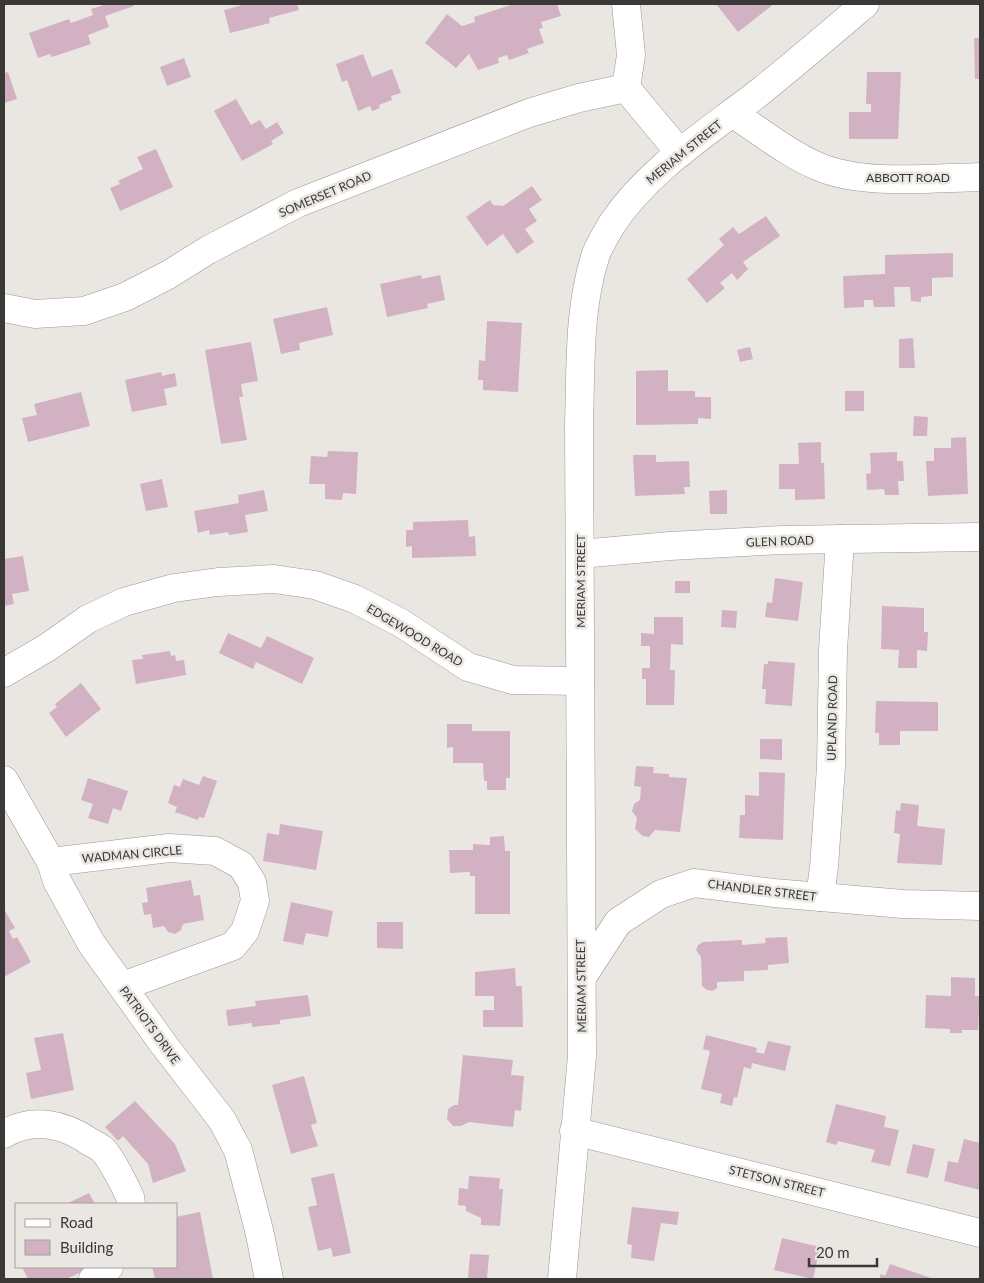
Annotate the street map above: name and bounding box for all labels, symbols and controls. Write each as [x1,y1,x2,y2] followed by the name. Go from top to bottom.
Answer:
[643,117,725,187] street label: MERIAM STREET
[276,168,374,220] street label: SOMERSET ROAD
[866,170,950,185] street label: ABBOTT ROAD
[746,532,814,550] street label: GLEN ROAD
[573,534,588,628] street label: MERIAM STREET
[364,600,466,670] street label: EDGEWOOD ROAD
[824,675,840,761] street label: UPLAND ROAD
[81,842,183,866] street label: WADMAN CIRCLE
[707,876,817,904] street label: CHANDLER STREET
[573,939,589,1033] street label: MERIAM STREET
[117,983,183,1067] street label: PATRIOTS DRIVE
[728,1162,826,1200] street label: STETSON STREET
[15,1203,178,1268] legend
[60,1213,93,1231] text: Road
[809,1236,876,1268] scale bar
[60,1238,113,1256] text: Building
[816,1243,850,1261] text: 20 m

